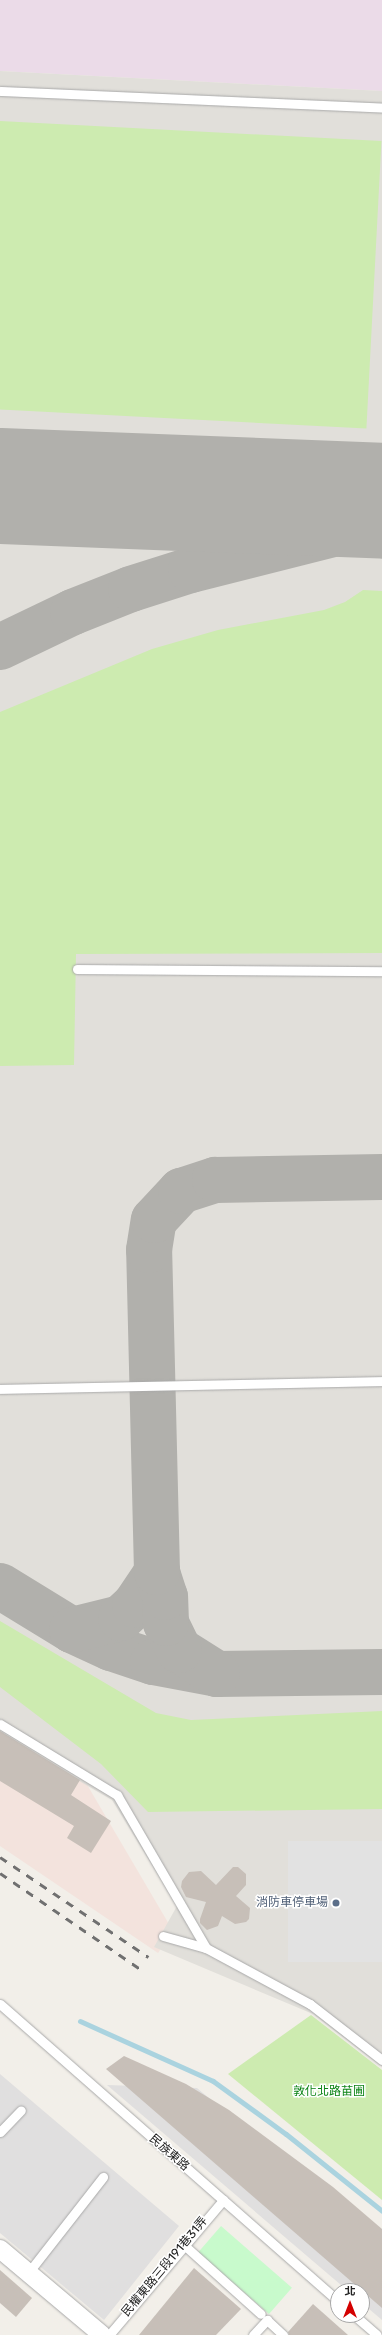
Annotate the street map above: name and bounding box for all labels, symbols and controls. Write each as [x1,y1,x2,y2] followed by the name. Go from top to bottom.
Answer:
[256,1896,328,1910] place label: 消防車停車場
[331,1898,341,1908] marker: 消防車停車場
[293,2085,365,2099] park label: 敦化北路苗圃
[146,2132,192,2174] street label: 民族東路
[119,2214,211,2320] street label: 民權東路三段191巷31弄
[330,2283,370,2323] north arrow
[345,2285,356,2298] text: 北

